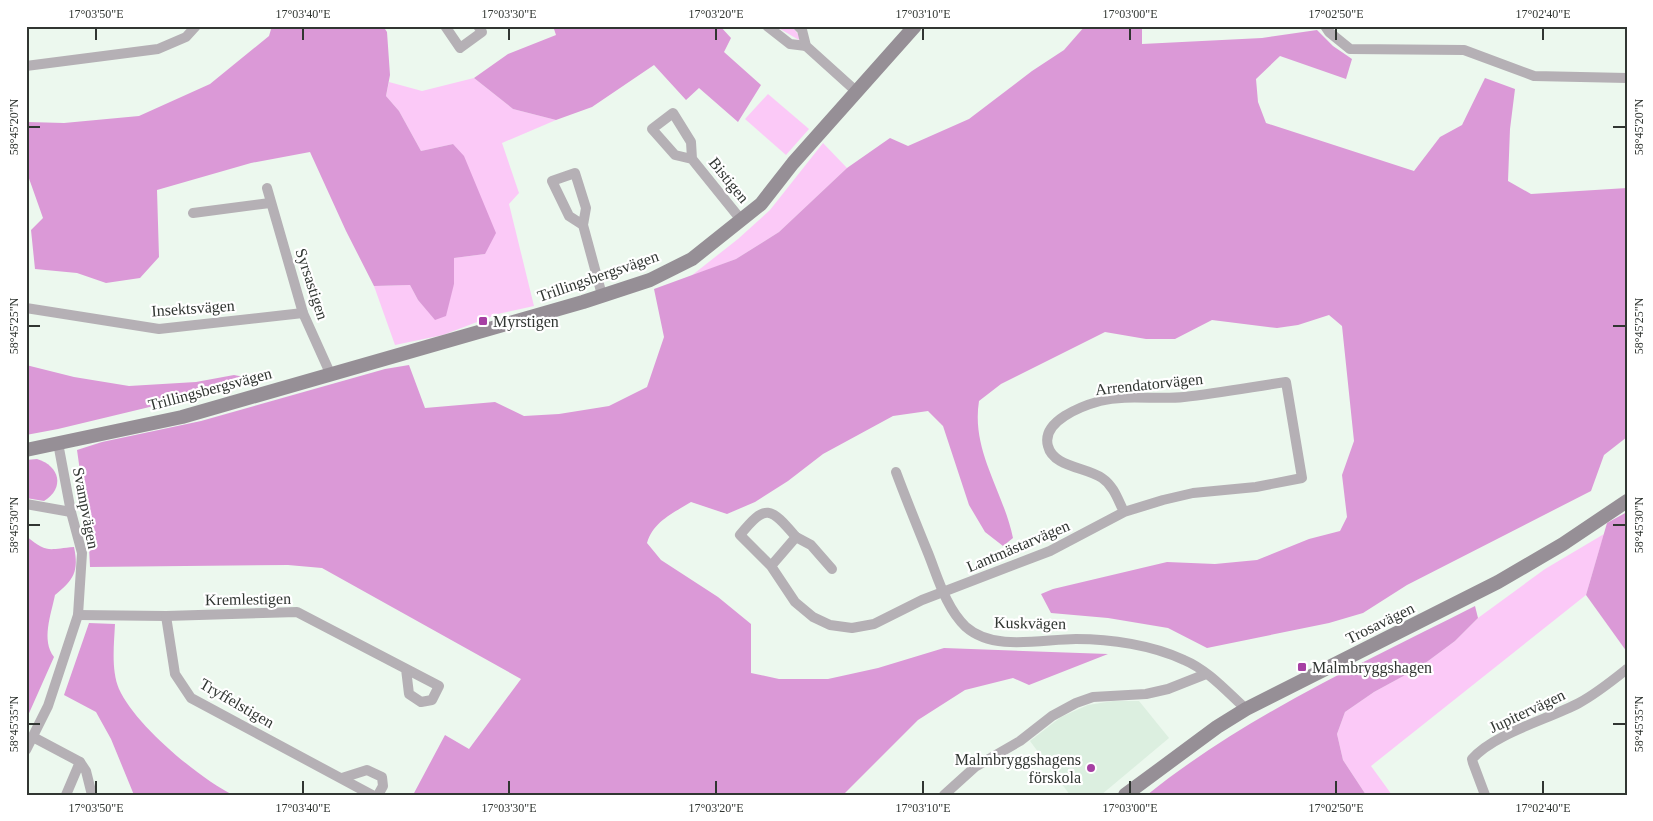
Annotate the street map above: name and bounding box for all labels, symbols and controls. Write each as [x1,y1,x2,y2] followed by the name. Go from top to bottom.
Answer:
[68,7,124,21] text: 17°03'50"E
[275,7,331,21] text: 17°03'40"E
[481,7,537,21] text: 17°03'30"E
[688,7,744,21] text: 17°03'20"E
[895,7,951,21] text: 17°03'10"E
[1102,7,1158,21] text: 17°03'00"E
[1308,7,1364,21] text: 17°02'50"E
[1515,7,1571,21] text: 17°02'40"E
[7,98,21,155] text: 58°45'20"N
[1632,98,1646,155] text: 58°45'20"N
[705,154,752,207] street label: Bistigen
[292,246,331,322] street label: Syrsastigen
[535,247,661,306] street label: Trillingsbergsvägen
[7,297,21,354] text: 58°45'25"N
[151,297,235,320] street label: Insektsvägen
[1632,297,1646,354] text: 58°45'25"N
[493,313,559,331] place label: Myrstigen
[477,315,489,327] marker: Myrstigen
[146,364,274,415] street label: Trillingsbergsvägen
[1094,370,1204,399] street label: Arrendatorvägen
[69,466,102,550] street label: Svampvägen
[7,496,21,553] text: 58°45'30"N
[1632,496,1646,553] text: 58°45'30"N
[964,517,1072,576] street label: Lantmästarvägen
[205,590,291,609] street label: Kremlestigen
[1343,599,1417,648] street label: Trosavägen
[994,614,1066,633] street label: Kuskvägen
[1312,659,1432,677] place label: Malmbryggshagen
[1296,661,1308,673] marker: Malmbryggshagen
[196,675,277,732] street label: Tryffelstigen
[1486,686,1568,737] street label: Jupitervägen
[7,695,21,752] text: 58°45'35"N
[1632,695,1646,752] text: 58°45'35"N
[955,751,1081,786] place label: Malmbryggshagens förskola
[1085,762,1097,774] marker: Malmbryggshagens förskola
[68,801,124,815] text: 17°03'50"E
[275,801,331,815] text: 17°03'40"E
[481,801,537,815] text: 17°03'30"E
[688,801,744,815] text: 17°03'20"E
[895,801,951,815] text: 17°03'10"E
[1102,801,1158,815] text: 17°03'00"E
[1308,801,1364,815] text: 17°02'50"E
[1515,801,1571,815] text: 17°02'40"E

